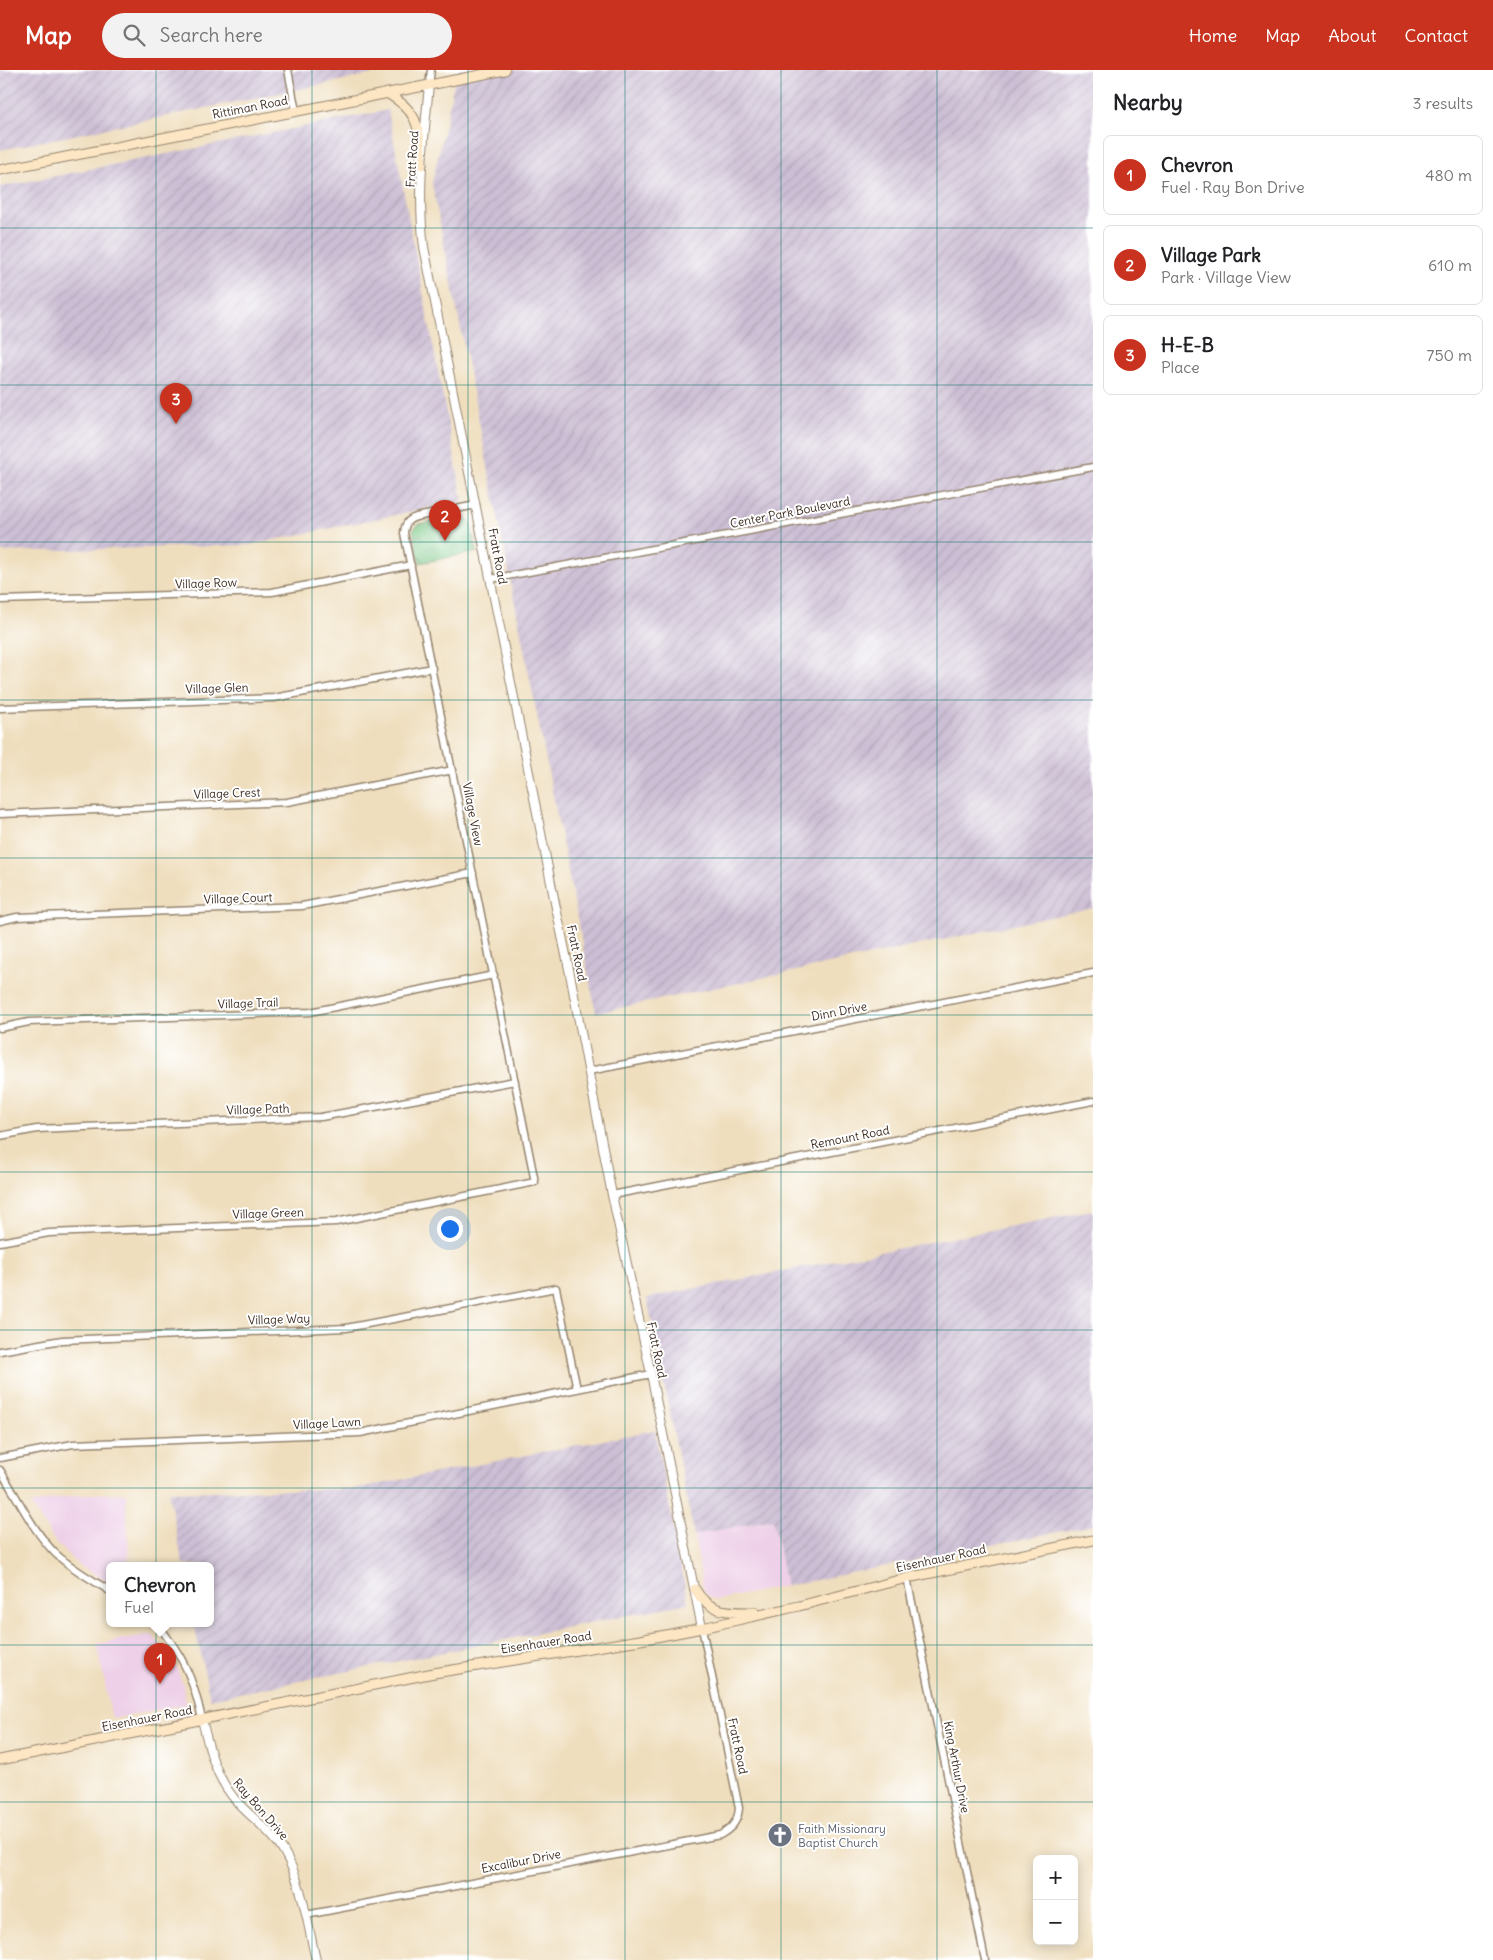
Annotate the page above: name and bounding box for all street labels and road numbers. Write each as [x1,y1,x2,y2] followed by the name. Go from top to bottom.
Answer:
[211,92,289,122] street label: Rittiman Road
[403,130,421,188] street label: Fratt Road
[729,493,851,531] street label: Center Park Boulevard
[485,527,511,585] street label: Fratt Road
[175,574,238,592] street label: Village Row
[185,679,249,697] street label: Village Glen
[459,781,487,848] street label: Village View
[193,784,261,802] street label: Village Crest
[203,889,273,907] street label: Village Court
[564,924,590,982] street label: Fratt Road
[217,994,279,1012] street label: Village Trail
[810,998,868,1024] street label: Dinn Drive
[226,1100,290,1118] street label: Village Path
[809,1122,891,1152] street label: Remount Road
[232,1204,304,1222] street label: Village Green
[247,1310,311,1328] street label: Village Way
[644,1321,670,1379] street label: Fratt Road
[293,1414,361,1432] street label: Village Lawn
[895,1541,987,1575] street label: Eisenhauer Road
[500,1627,592,1657] street label: Eisenhauer Road
[101,1702,193,1734] street label: Eisenhauer Road
[725,1717,751,1775] street label: Fratt Road
[941,1720,973,1814] street label: King Arthur Drive
[230,1775,292,1843] street label: Ray Bon Drive
[480,1846,562,1876] street label: Excalibur Drive

